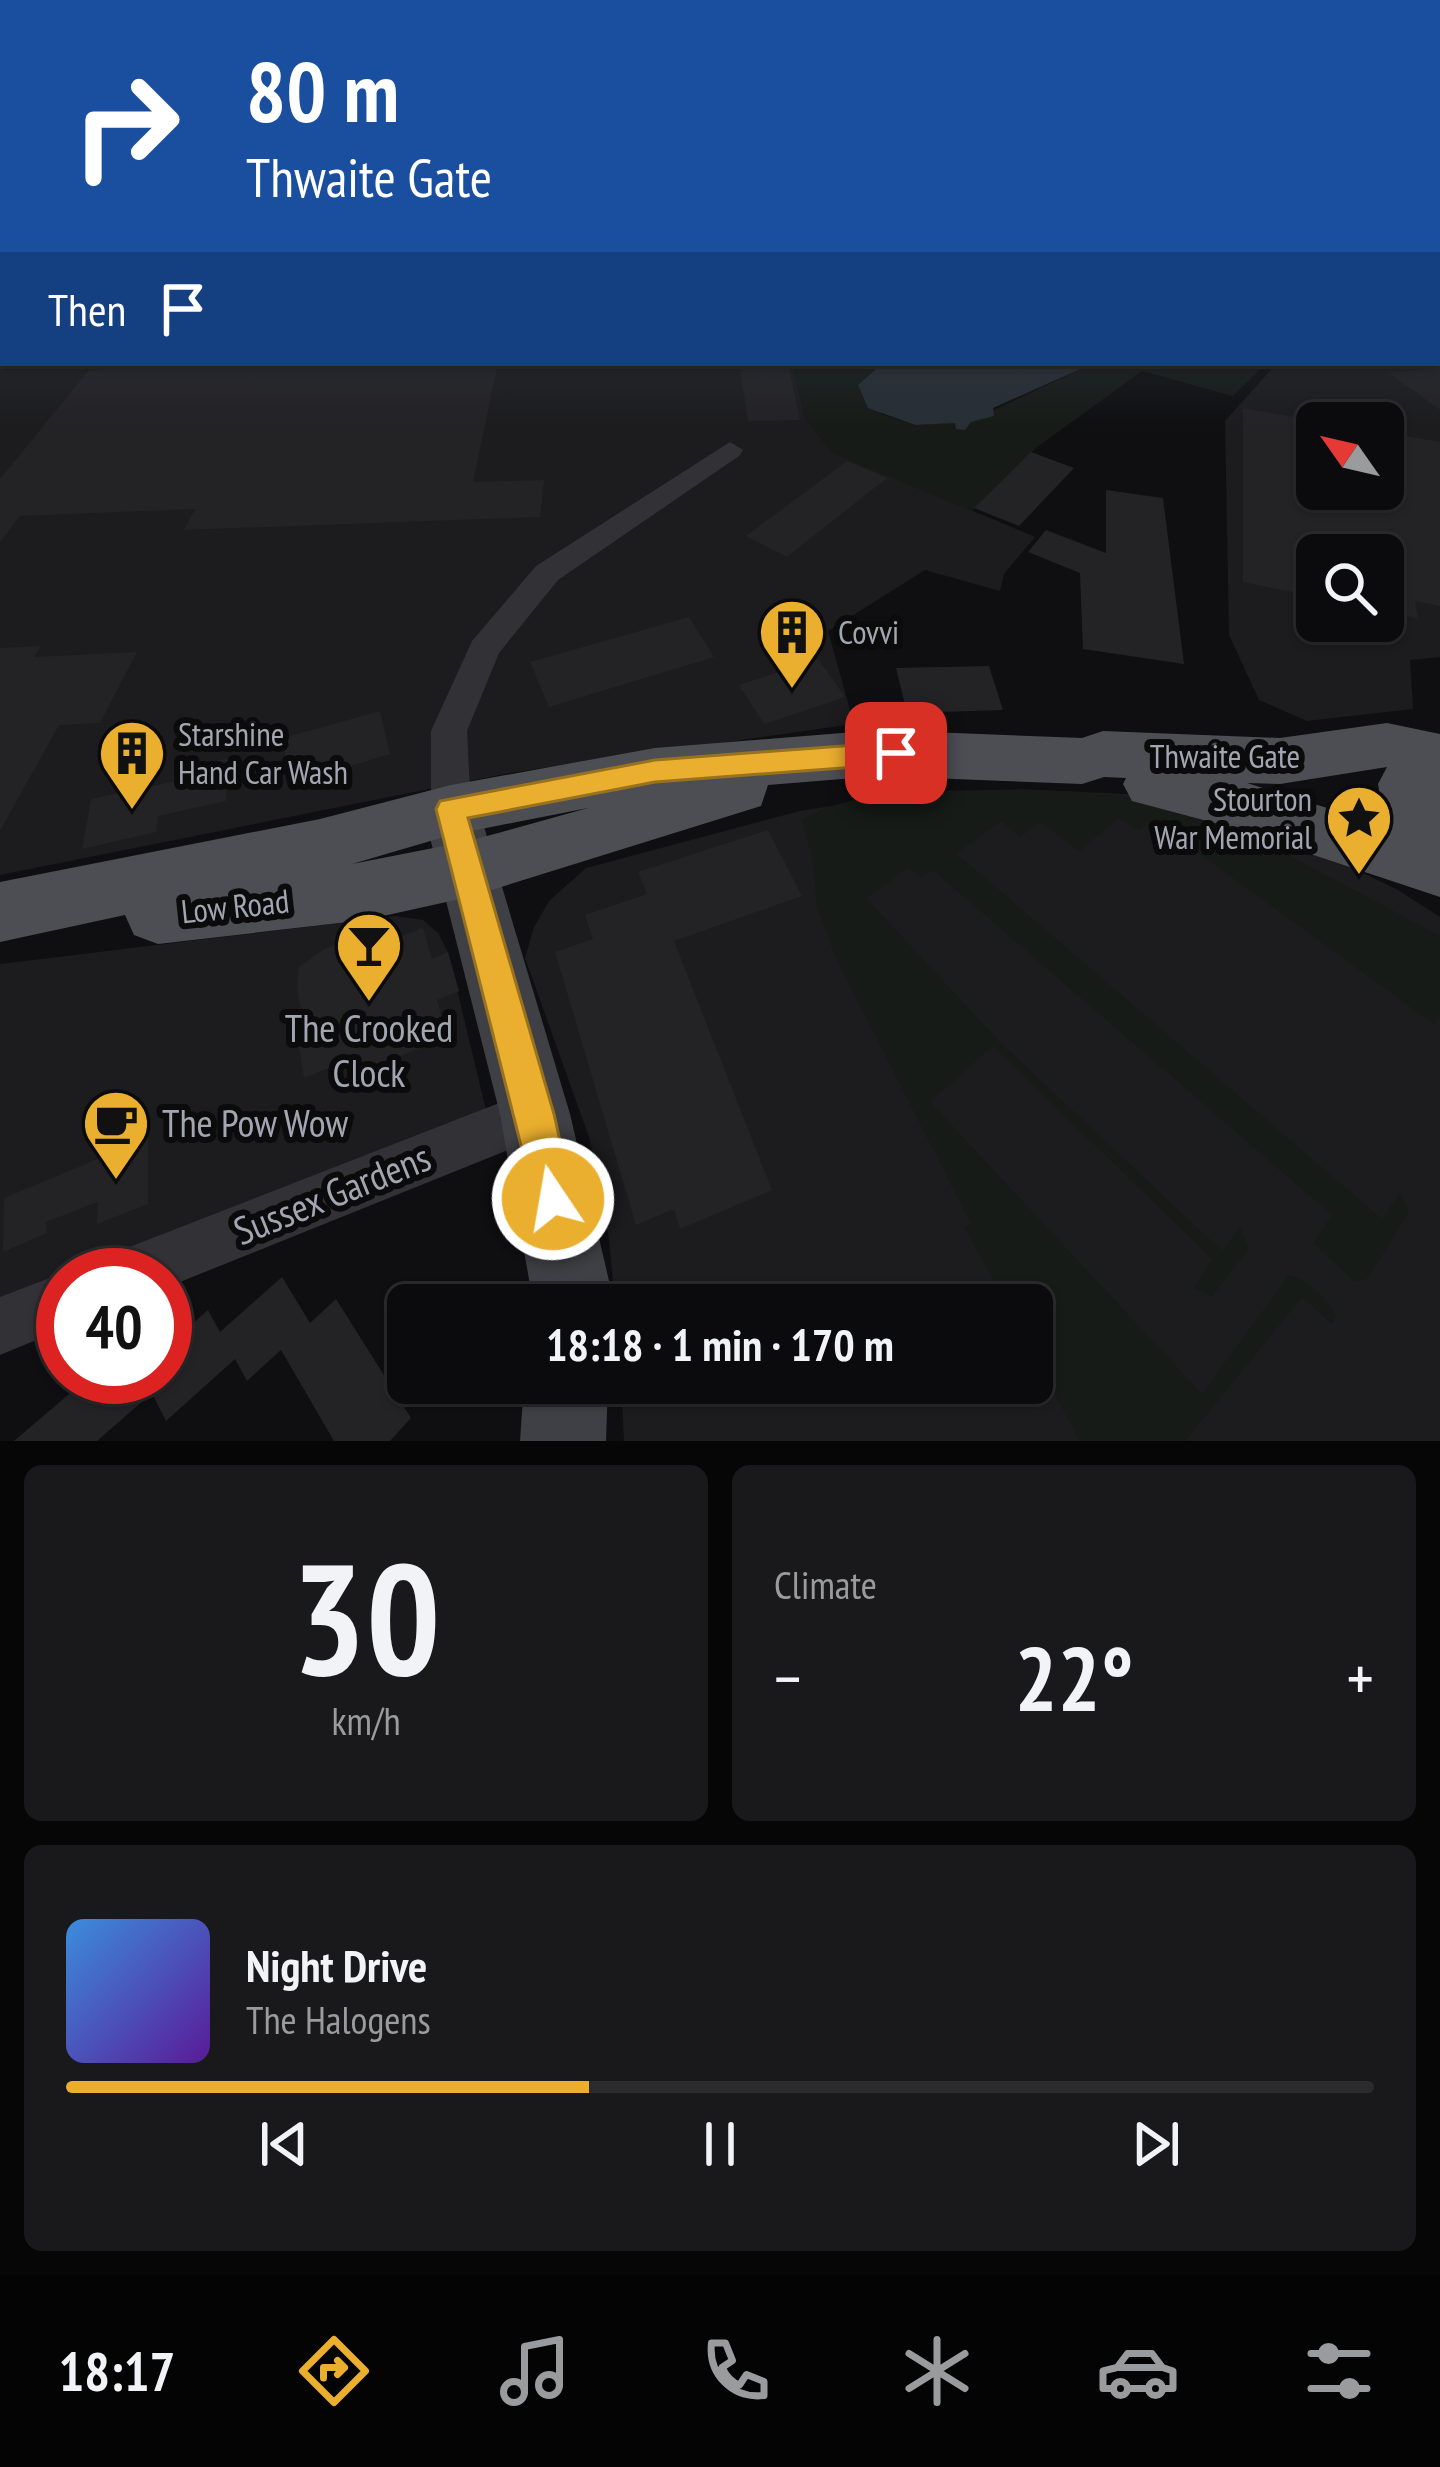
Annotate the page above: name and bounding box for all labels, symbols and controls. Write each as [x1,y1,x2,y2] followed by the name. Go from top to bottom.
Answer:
[246,36,399,145] text: 80 m
[48,48,204,204] icon: right
[246,142,492,212] text: Thwaite Gate
[150,276,216,342] icon: arrive
[48,280,126,338] text: Then
[1296,402,1404,510] north arrow
[1296,402,1404,642] map controls
[1296,534,1404,642] button: search
[757,597,827,691] building icon: Covvi
[838,610,899,653] place label: Covvi
[845,702,947,804] pin
[178,712,348,793] place label: Starshine Hand Car Wash
[97,718,167,812] building icon: Starshine Hand Car Wash
[863,720,929,786] icon: arrive
[1150,734,1300,777] street label: Thwaite Gate
[1154,777,1312,858] place label: Stourton War Memorial
[1324,783,1394,877] place icon: Stourton War Memorial
[179,878,291,933] street label: Low Road
[334,910,404,1004] bar icon: The Crooked Clock
[285,1002,453,1098] place label: The Crooked Clock
[81,1088,151,1182] cafe icon: The Pow Wow
[162,1097,348,1148] place label: The Pow Wow
[226,1131,438,1256] street label: Sussex Gardens
[490,1136,616,1262] position arrow
[36,1248,192,1404] speed limit sign: 40
[546,1315,894,1373] text: 18:18 · 1 min · 170 m
[291,1516,441,1718] text: 30
[774,1559,877,1610] text: Climate
[1015,1619,1133,1736] text: 22°
[774,1635,801,1720] text: −
[1347,1635,1374,1720] text: +
[331,1695,401,1746] text: km/h
[246,1936,427,1994] text: Night Drive
[246,1994,431,2045] text: The Halogens
[251,2111,317,2177] icon: previous
[687,2111,753,2177] icon: pause
[1123,2111,1189,2177] icon: next
[292,2329,376,2413] icon: directions
[493,2329,577,2413] icon: music
[694,2329,778,2413] icon: phone
[895,2329,979,2413] icon: climate
[1096,2329,1180,2413] icon: car
[1297,2329,1381,2413] icon: filters
[59,2336,175,2406] text: 18:17

